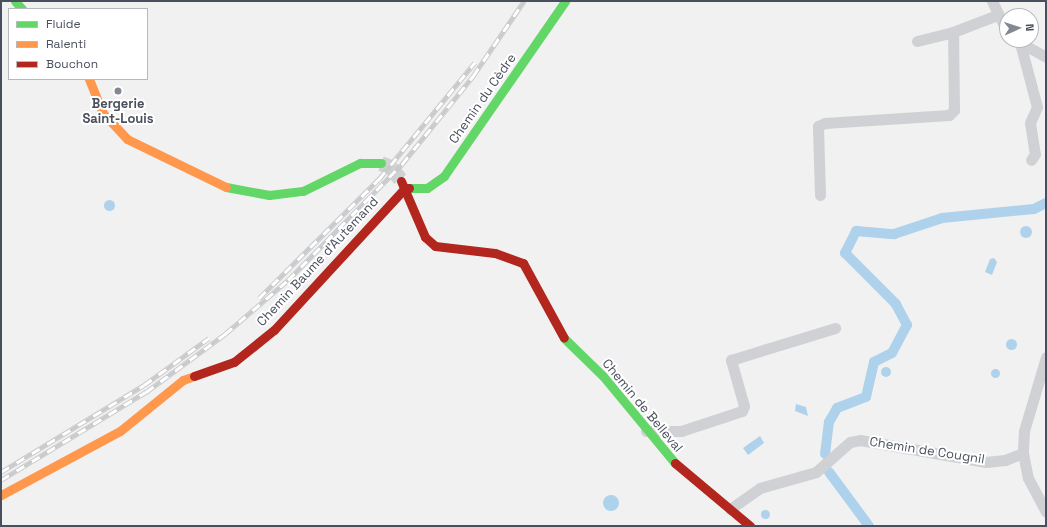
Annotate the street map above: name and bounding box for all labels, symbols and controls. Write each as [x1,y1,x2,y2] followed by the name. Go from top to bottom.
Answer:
[8,8,148,80] legend
[999,8,1039,48] north arrow
[46,16,81,32] text: Fluide
[1023,23,1037,31] text: N
[46,36,86,52] text: Ralenti
[446,51,520,147] street label: Chemin du Cèdre
[46,56,98,72] text: Bouchon
[113,86,123,96] marker: Bergerie Saint-Louis
[82,97,154,128] place label: Bergerie Saint-Louis
[254,194,382,330] street label: Chemin Baume d'Autemand
[599,356,685,456] street label: Chemin de Belleval
[868,434,986,468] street label: Chemin de Cougnil

